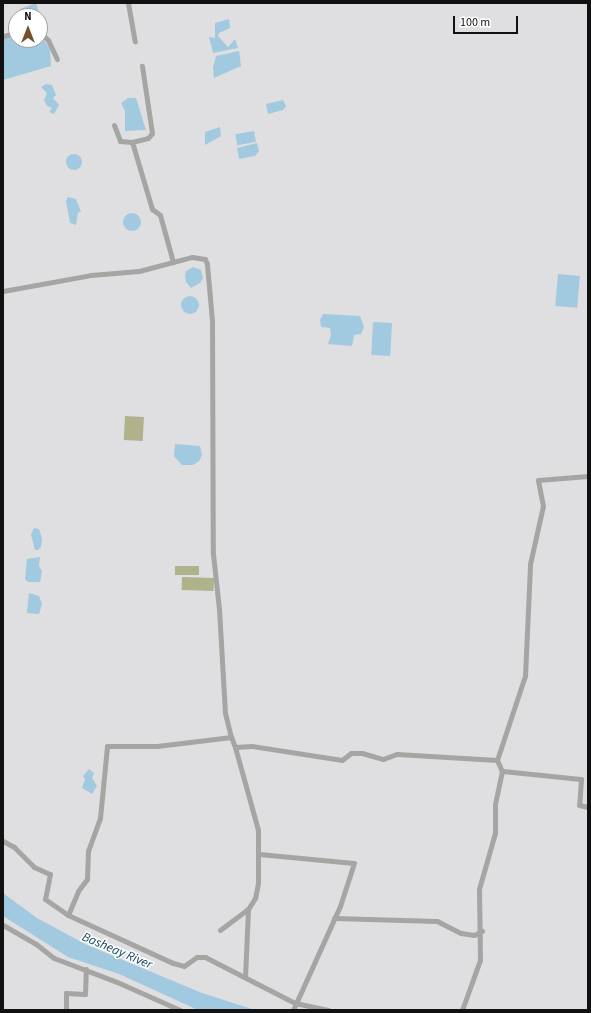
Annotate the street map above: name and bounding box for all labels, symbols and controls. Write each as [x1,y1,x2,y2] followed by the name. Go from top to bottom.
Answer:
[8,8,48,48] north arrow
[455,8,520,34] scale bar
[24,9,32,24] text: N
[460,14,490,31] text: 100 m
[80,929,154,973] water label: Basheay River

